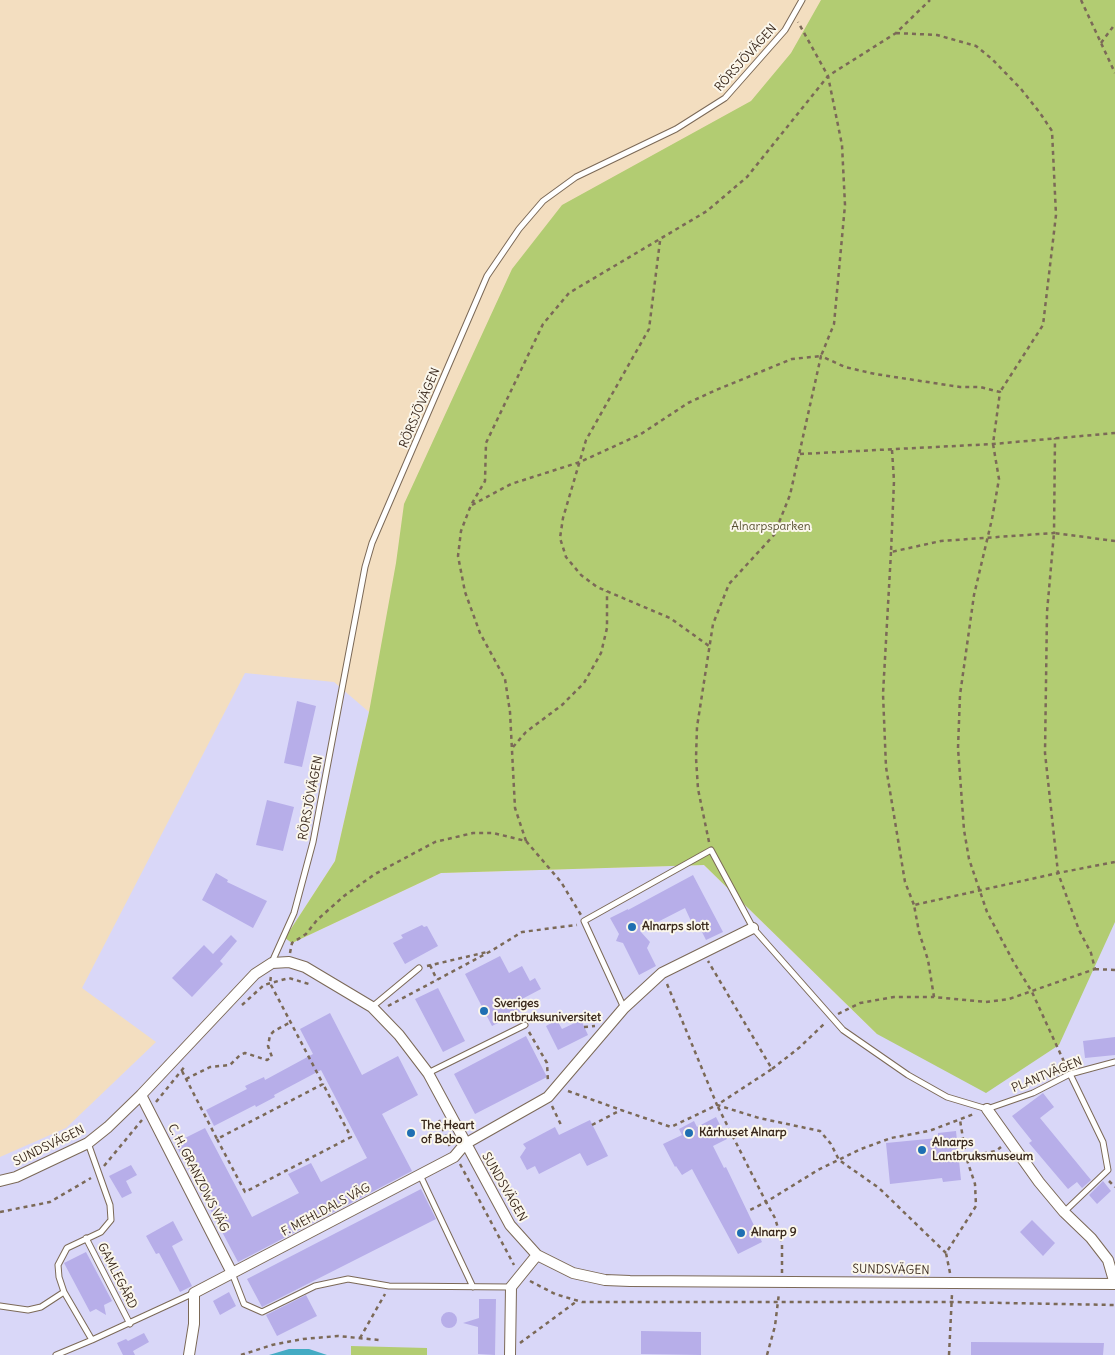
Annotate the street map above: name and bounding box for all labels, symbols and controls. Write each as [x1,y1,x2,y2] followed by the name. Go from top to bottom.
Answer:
[712,21,780,95] street label: RÖRSJÖVÄGEN
[397,366,443,450] street label: RÖRSJÖVÄGEN
[731,520,811,534] park label: Alnarpsparken
[296,755,326,841] street label: RÖRSJÖVÄGEN
[642,920,709,934] place label: Alnarps slott
[626,921,638,933] marker: Alnarps slott
[494,997,601,1025] place label: Sveriges lantbruksuniversitet
[478,1005,490,1017] marker: Sveriges lantbruksuniversitet
[1010,1054,1084,1096] street label: PLANTVÄGEN
[421,1119,474,1147] place label: The Heart of Bobo
[165,1122,231,1234] street label: C. H. GRANZOWS VÄG
[11,1123,87,1169] street label: SUNDSVÄGEN
[699,1126,787,1140] place label: Kårhuset Alnarp
[405,1127,417,1139] marker: The Heart of Bobo
[683,1127,695,1139] marker: Kårhuset Alnarp
[932,1136,1033,1164] place label: Alnarps Lantbruksmuseum
[916,1144,928,1156] marker: Alnarps Lantbruksmuseum
[478,1150,530,1224] street label: SUNDSVÄGEN
[279,1180,373,1240] street label: F. MEHLDALS VÄG
[751,1226,797,1240] place label: Alnarp 9
[735,1227,747,1239] marker: Alnarp 9
[94,1241,140,1311] street label: GAMLEGÅRD
[852,1262,930,1278] street label: SUNDSVÄGEN

